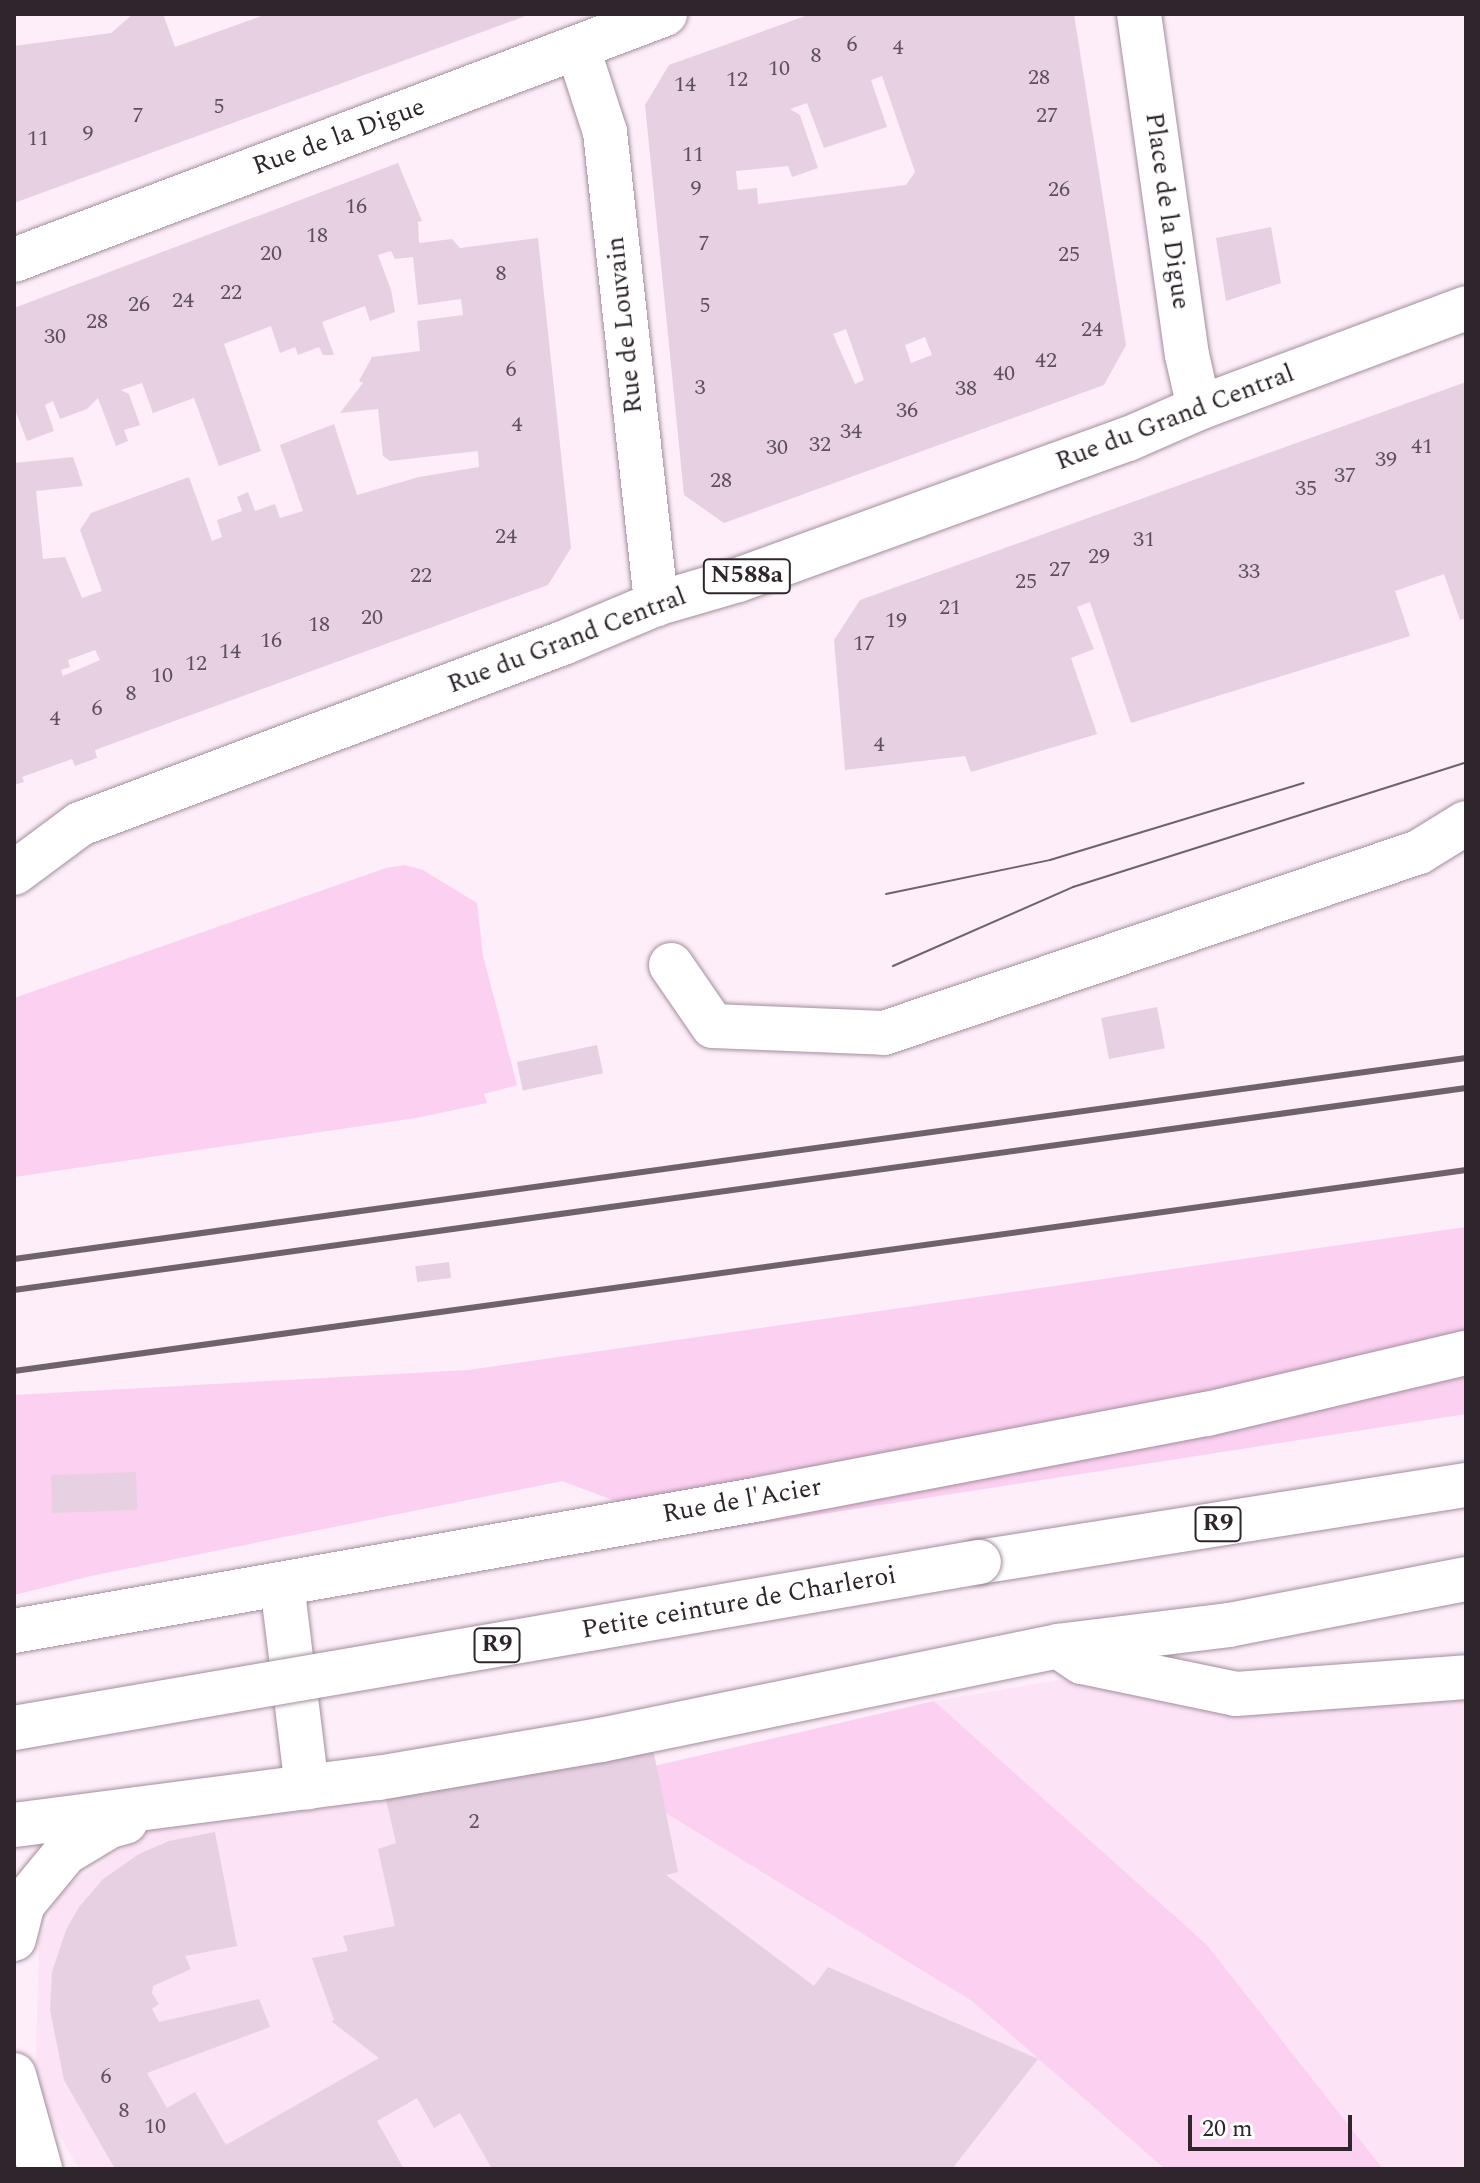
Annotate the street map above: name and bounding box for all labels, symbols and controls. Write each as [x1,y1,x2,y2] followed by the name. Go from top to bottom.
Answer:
[847,32,857,58] house number: 6
[893,35,903,61] house number: 4
[811,43,821,69] house number: 8
[768,56,790,82] house number: 10
[1028,65,1050,91] house number: 28
[726,67,748,93] house number: 12
[674,72,696,98] house number: 14
[249,91,429,183] street label: Rue de la Digue
[214,94,224,120] house number: 5
[133,103,143,129] house number: 7
[1036,103,1058,129] house number: 27
[1138,110,1196,312] street label: Place de la Digue
[83,121,93,147] house number: 9
[27,126,49,152] house number: 11
[682,142,704,168] house number: 11
[691,176,701,202] house number: 9
[1048,177,1070,203] house number: 26
[345,194,367,220] house number: 16
[306,223,328,249] house number: 18
[699,231,709,257] house number: 7
[600,235,650,415] street label: Rue de Louvain
[260,241,282,267] house number: 20
[1058,242,1080,268] house number: 25
[496,261,506,287] house number: 8
[220,280,242,306] house number: 22
[172,288,194,314] house number: 24
[128,292,150,318] house number: 26
[700,293,710,319] house number: 5
[86,309,108,335] house number: 28
[1081,317,1103,343] house number: 24
[44,324,66,350] house number: 30
[1035,348,1057,374] house number: 42
[506,357,516,383] house number: 6
[1051,358,1299,478] street label: Rue du Grand Central
[993,361,1015,387] house number: 40
[695,375,705,401] house number: 3
[955,376,977,402] house number: 38
[896,398,918,424] house number: 36
[512,412,522,438] house number: 4
[840,419,862,445] house number: 34
[809,432,831,458] house number: 32
[1411,434,1433,460] house number: 41
[766,435,788,461] house number: 30
[1375,447,1397,473] house number: 39
[1334,463,1356,489] house number: 37
[710,468,732,494] house number: 28
[1295,476,1317,502] house number: 35
[495,524,517,550] house number: 24
[1133,527,1155,553] house number: 31
[1088,544,1110,570] house number: 29
[701,556,793,596] road number: N588a
[1049,557,1071,583] house number: 27
[1238,559,1260,585] house number: 33
[410,563,432,589] house number: 22
[1015,569,1037,595] house number: 25
[443,581,691,701] street label: Rue du Grand Central
[939,595,961,621] house number: 21
[361,605,383,631] house number: 20
[885,608,907,634] house number: 19
[308,612,330,638] house number: 18
[260,628,282,654] house number: 16
[853,631,875,657] house number: 17
[219,639,241,665] house number: 14
[185,651,207,677] house number: 12
[151,663,173,689] house number: 10
[126,681,136,707] house number: 8
[92,696,102,722] house number: 6
[50,706,60,732] house number: 4
[874,732,884,758] house number: 4
[660,1472,824,1530] street label: Rue de l'Acier
[1194,1504,1242,1544] road number: R9
[579,1560,899,1646] street label: Petite ceinture de Charleroi
[473,1625,521,1665] road number: R9
[469,1809,479,1835] house number: 2
[101,2064,111,2090] house number: 6
[119,2098,129,2124] house number: 8
[1192,2099,1356,2149] scale bar
[1202,2111,1253,2147] text: 20 m
[144,2114,166,2140] house number: 10

